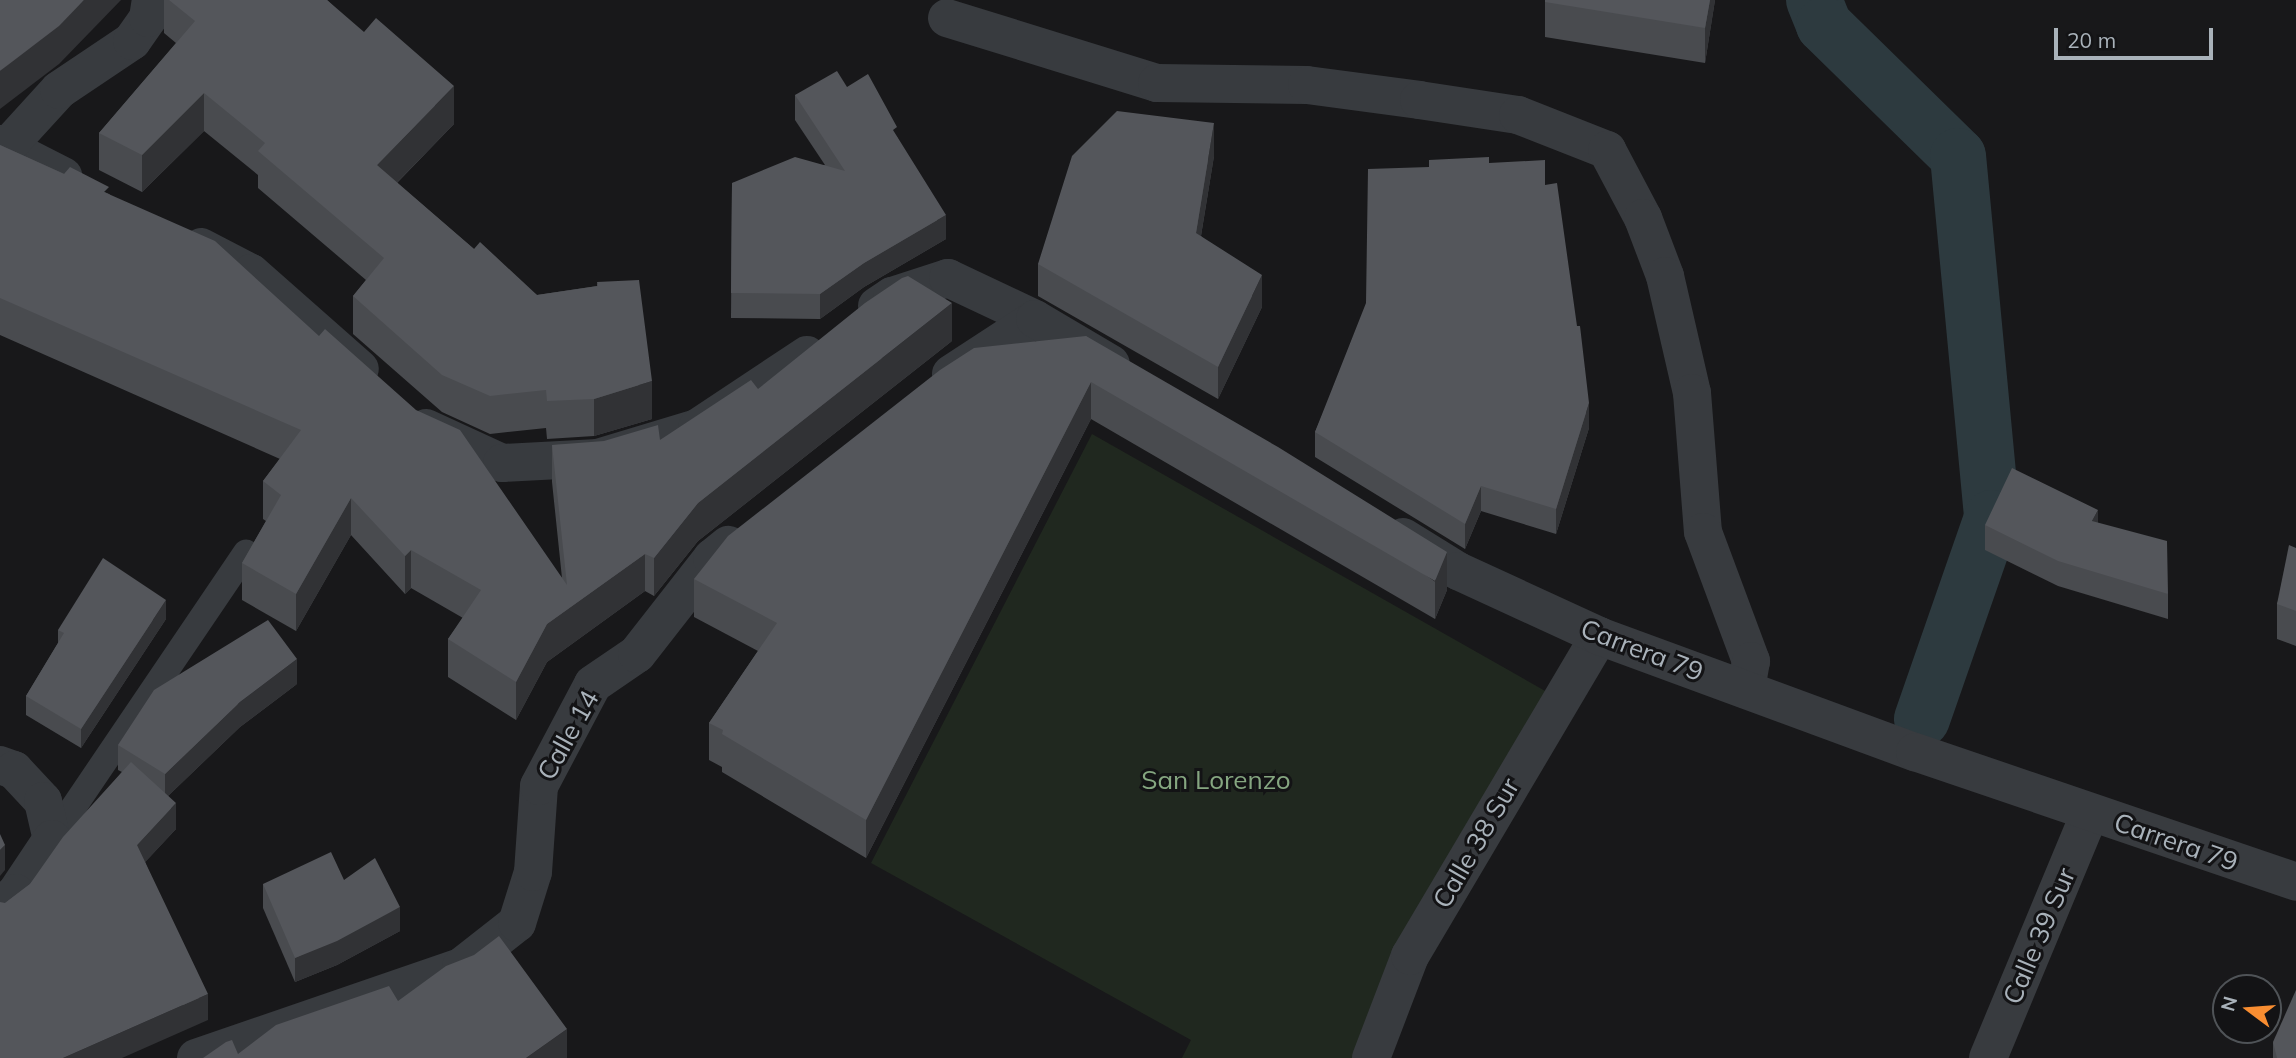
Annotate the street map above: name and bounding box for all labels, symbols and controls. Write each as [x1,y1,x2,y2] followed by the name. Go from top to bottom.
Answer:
[2058,14,2217,58] scale bar
[2067,27,2116,53] text: 20 m
[1576,612,1708,688] street label: Carrera 79
[531,685,605,785] street label: Calle 14
[1141,764,1291,796] park label: San Lorenzo
[1426,772,1526,914] street label: Calle 38 Sur
[2110,806,2242,878] street label: Carrera 79
[1996,863,2082,1009] street label: Calle 39 Sur
[2212,974,2282,1044] north arrow
[2215,994,2242,1014] text: N

